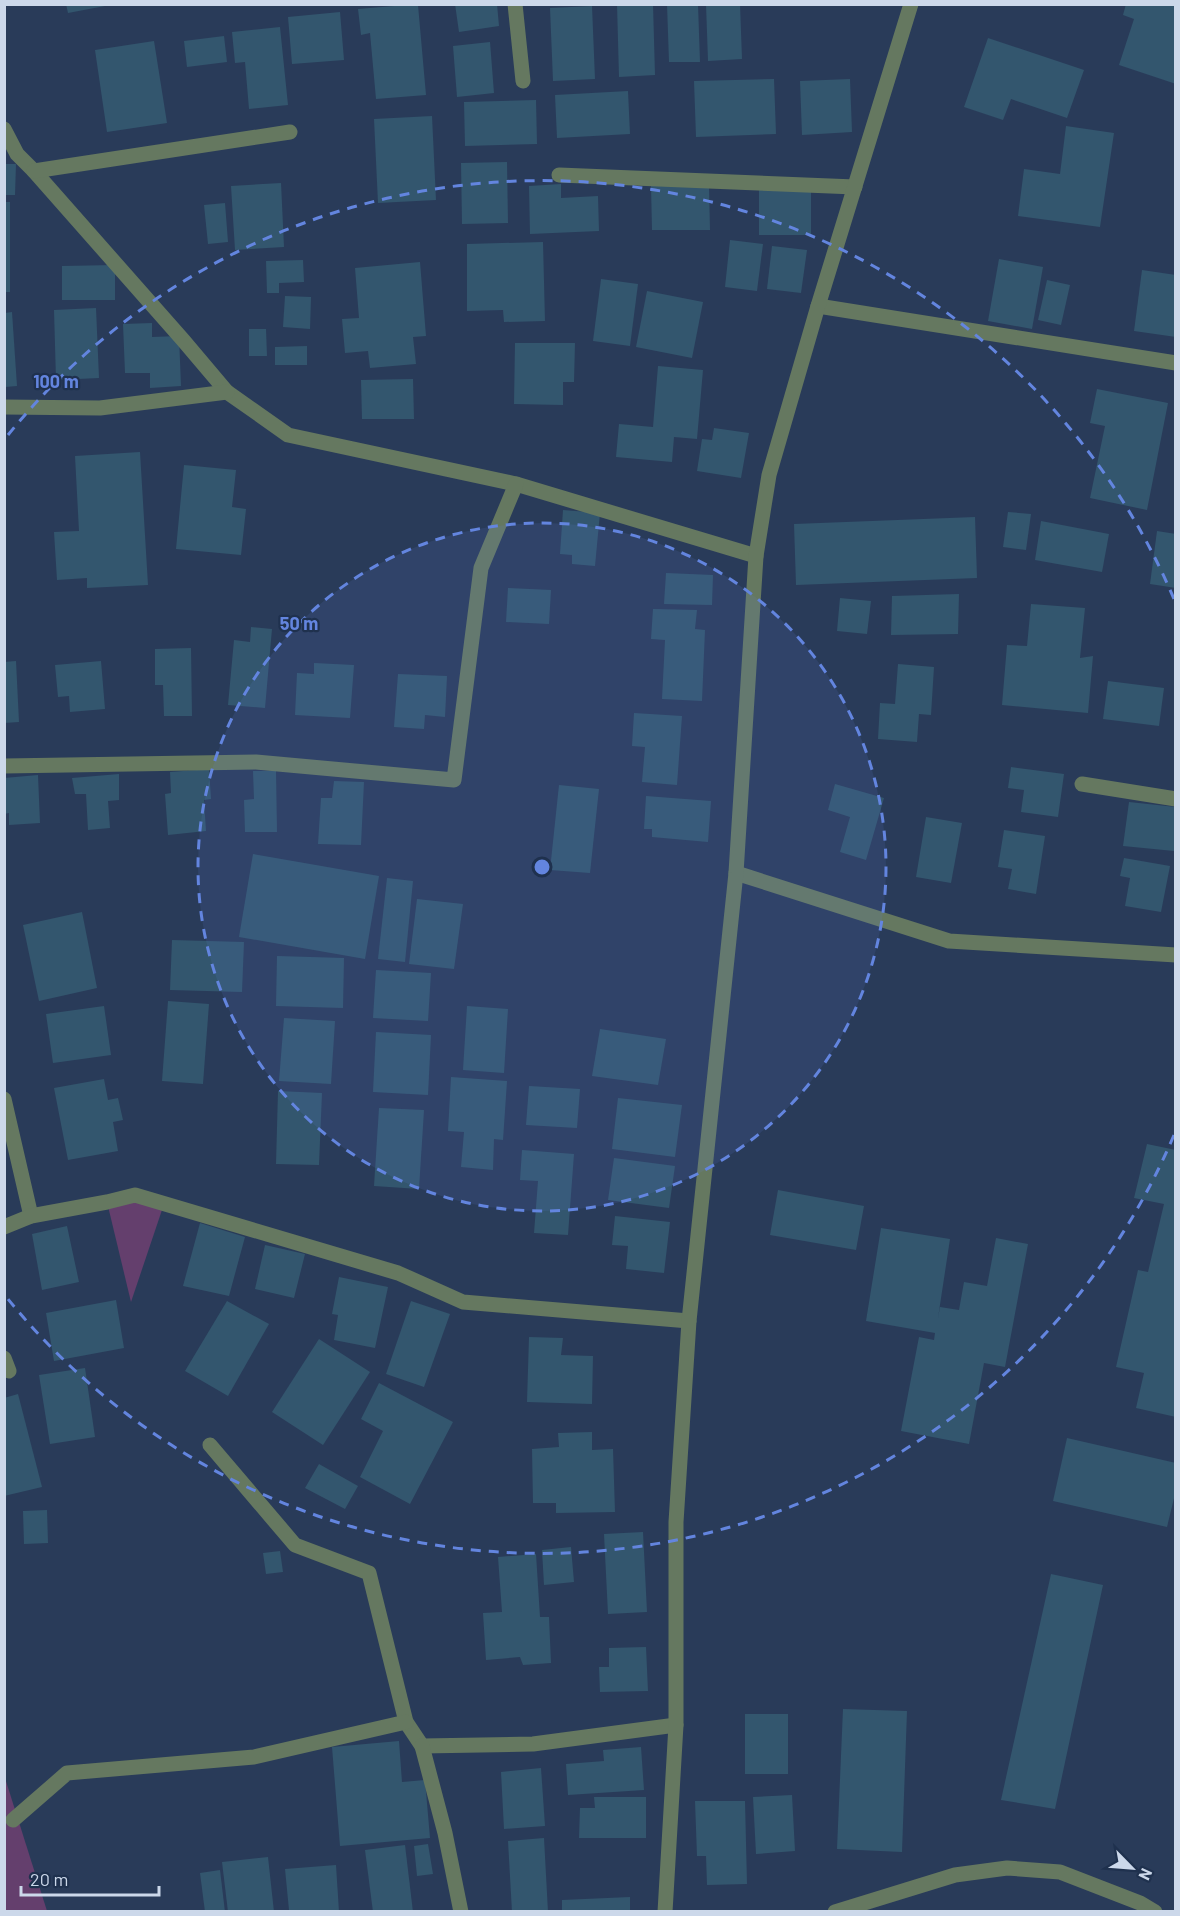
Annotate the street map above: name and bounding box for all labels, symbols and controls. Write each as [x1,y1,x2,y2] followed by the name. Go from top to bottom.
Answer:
[33,370,79,392] text: 100 m
[280,612,318,634] text: 50 m
[532,857,552,877] centre of rings
[1102,1838,1162,1898] north arrow
[21,1859,159,1897] scale bar
[1135,1866,1157,1883] text: N
[30,1868,68,1890] text: 20 m

